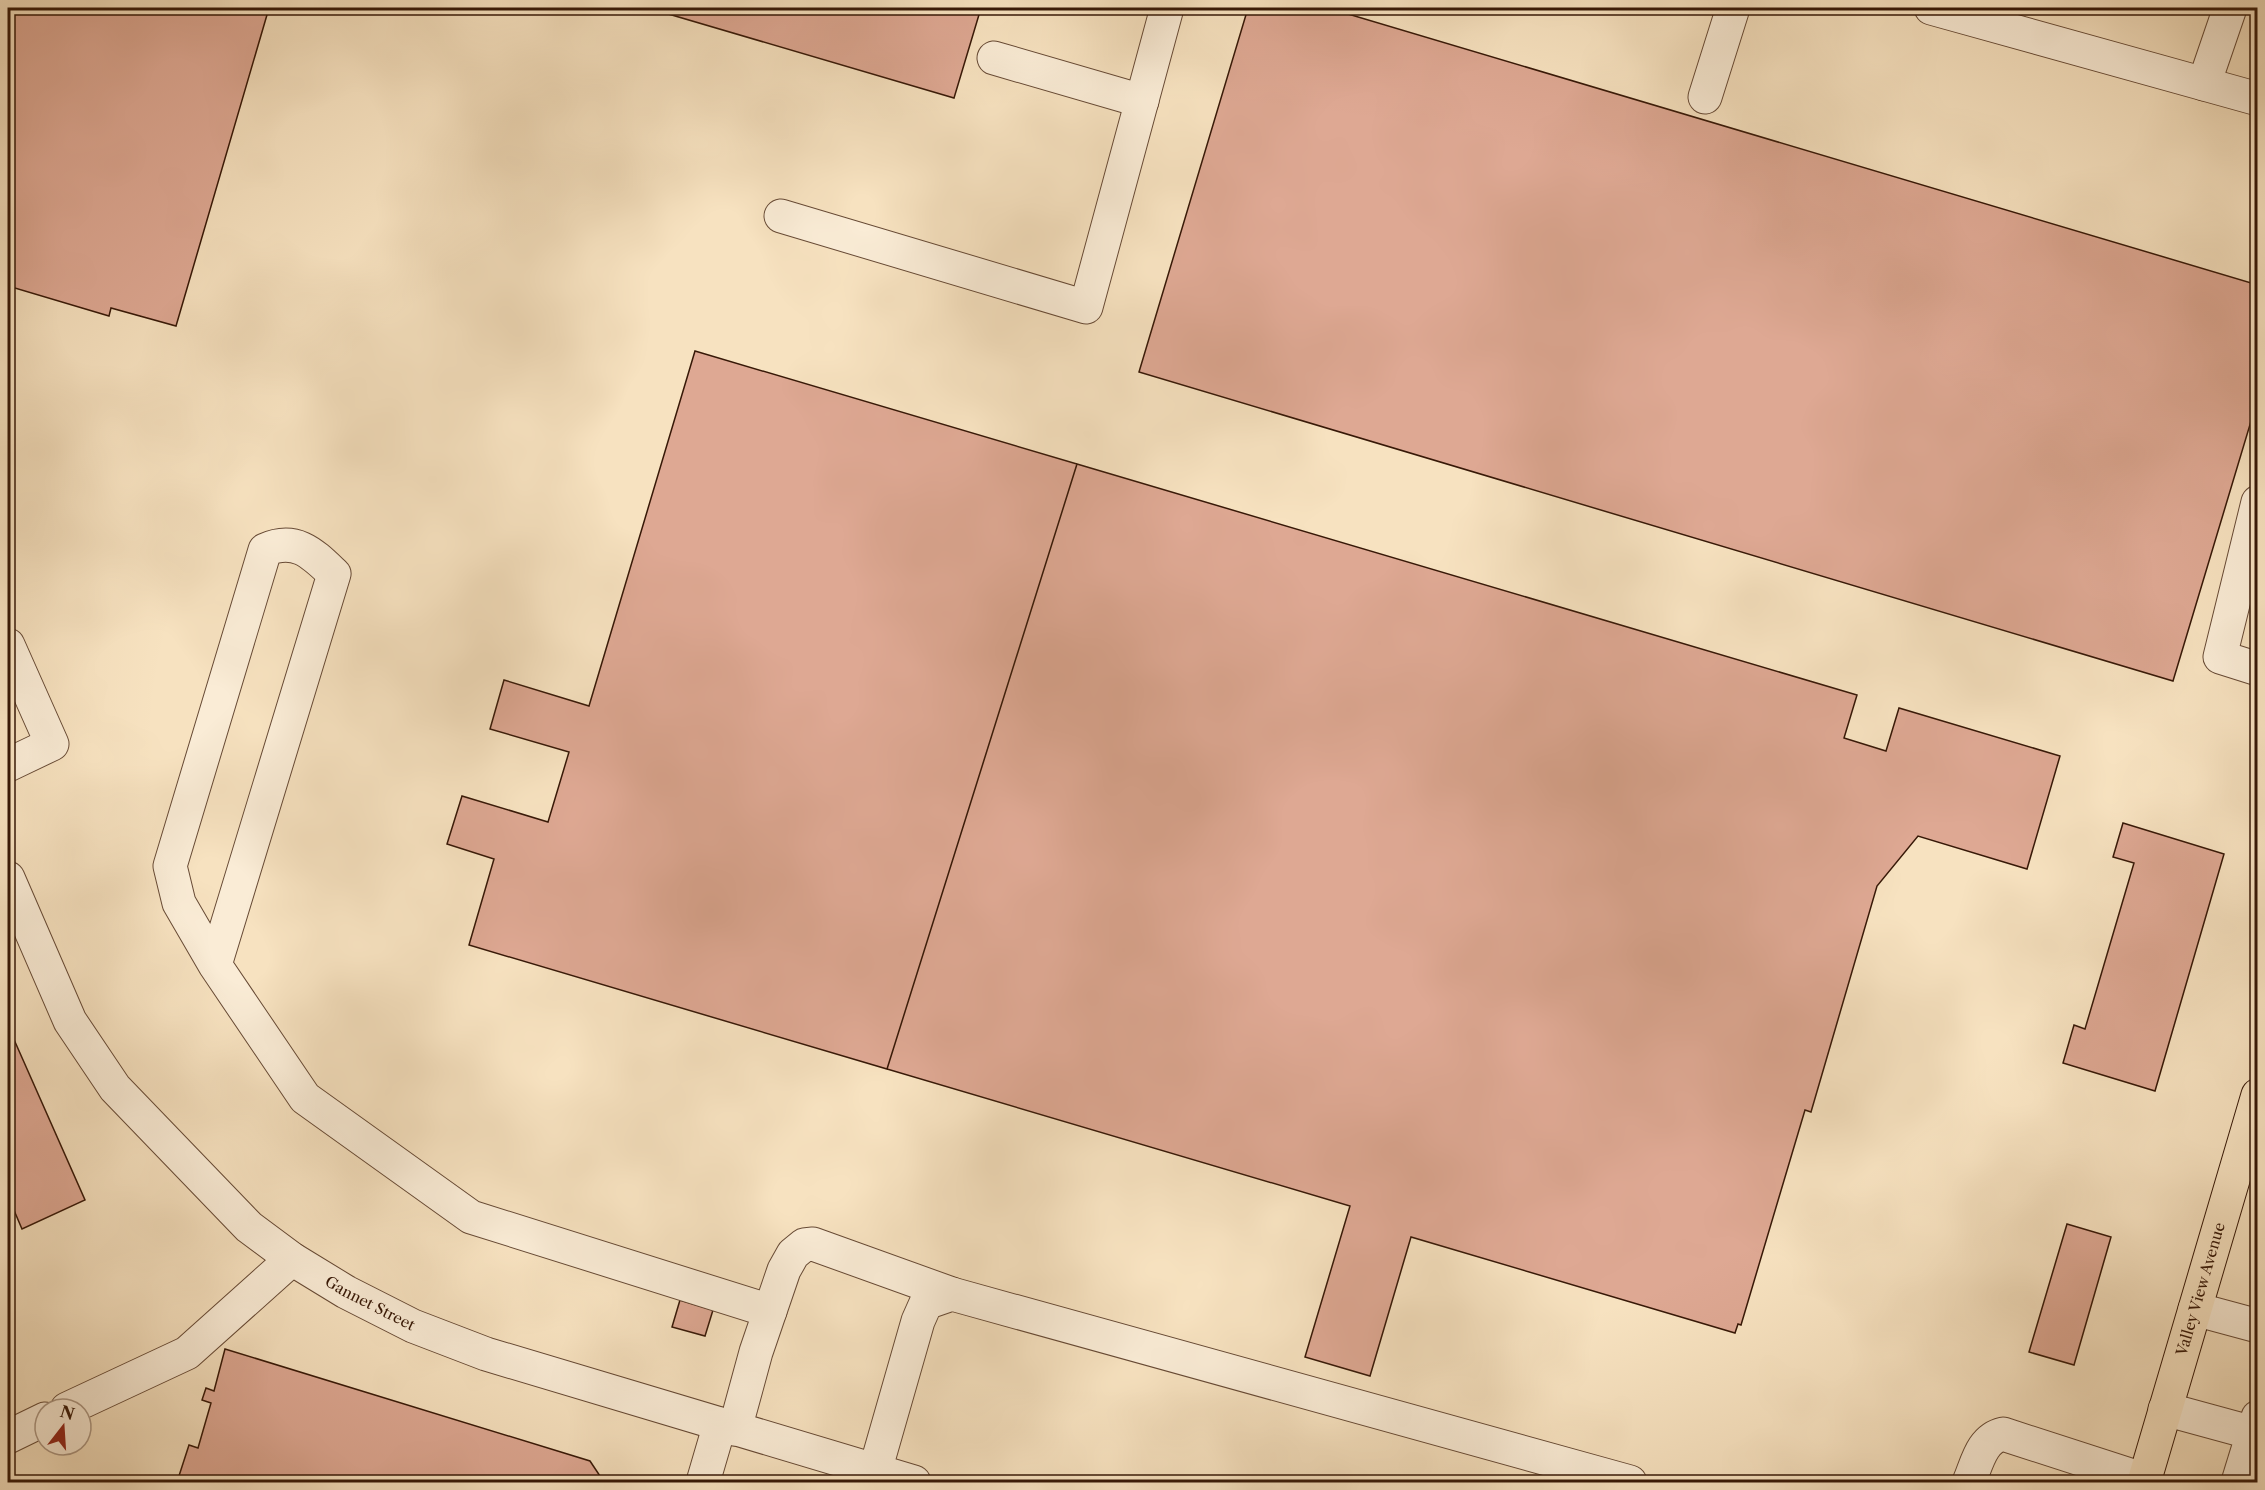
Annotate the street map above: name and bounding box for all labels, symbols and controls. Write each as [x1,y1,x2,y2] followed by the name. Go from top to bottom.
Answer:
[2171,1220,2229,1359] street label: Valley View Avenue
[322,1271,419,1335] street label: Gannet Street
[33,1397,93,1457] north arrow
[58,1401,77,1424] text: N

